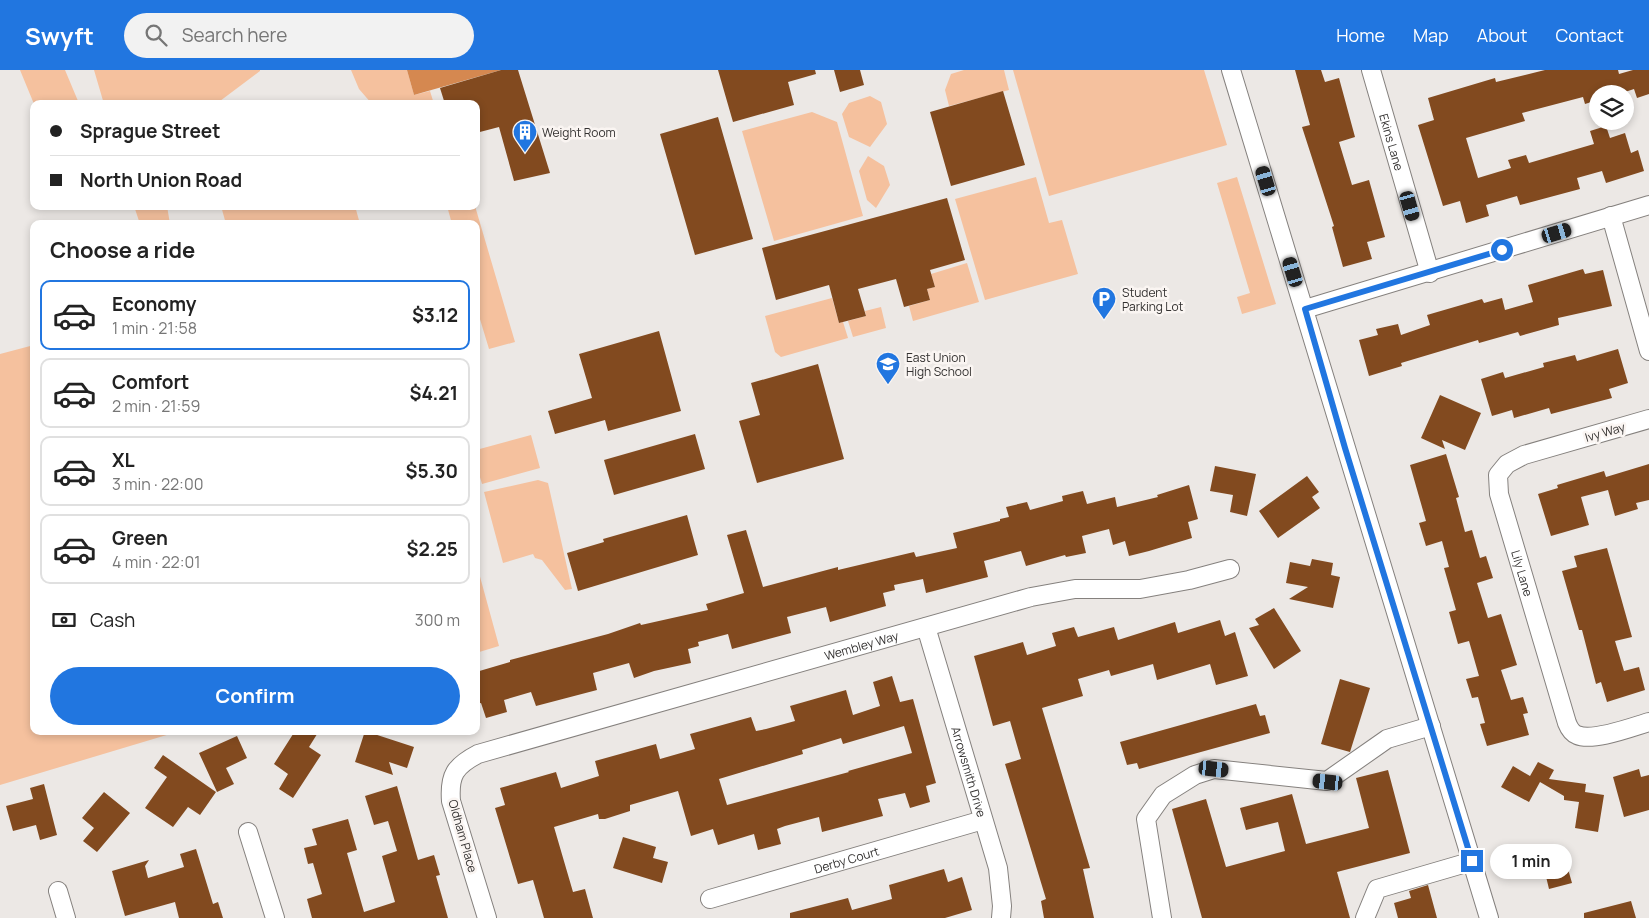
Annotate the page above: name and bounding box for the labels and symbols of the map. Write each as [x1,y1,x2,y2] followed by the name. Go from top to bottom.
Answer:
[1376,112,1408,172] street label: Ekins Lane
[512,119,538,153] building icon: Weight Room
[542,124,616,141] place label: Weight Room
[1254,164,1277,198] car
[1398,190,1421,222] car
[1540,221,1573,245] car
[1491,239,1513,261] route start
[1281,255,1304,289] car
[1122,284,1184,315] place label: Student Parking Lot
[1091,286,1117,320] parking icon: Student Parking Lot
[906,349,972,380] place label: East Union High School
[875,351,901,385] school or university icon: East Union High School
[1583,418,1628,446] street label: Ivy Way
[1508,548,1537,598] street label: Lily Lane
[822,626,901,664] street label: Wembley Way
[948,724,991,819] street label: Arrowsmith Drive
[1198,760,1229,778] car
[1312,773,1343,791] car
[444,798,482,874] street label: Oldham Place
[812,842,881,877] street label: Derby Court
[1490,844,1572,878] callout: 1 min
[1461,850,1483,872] route end

